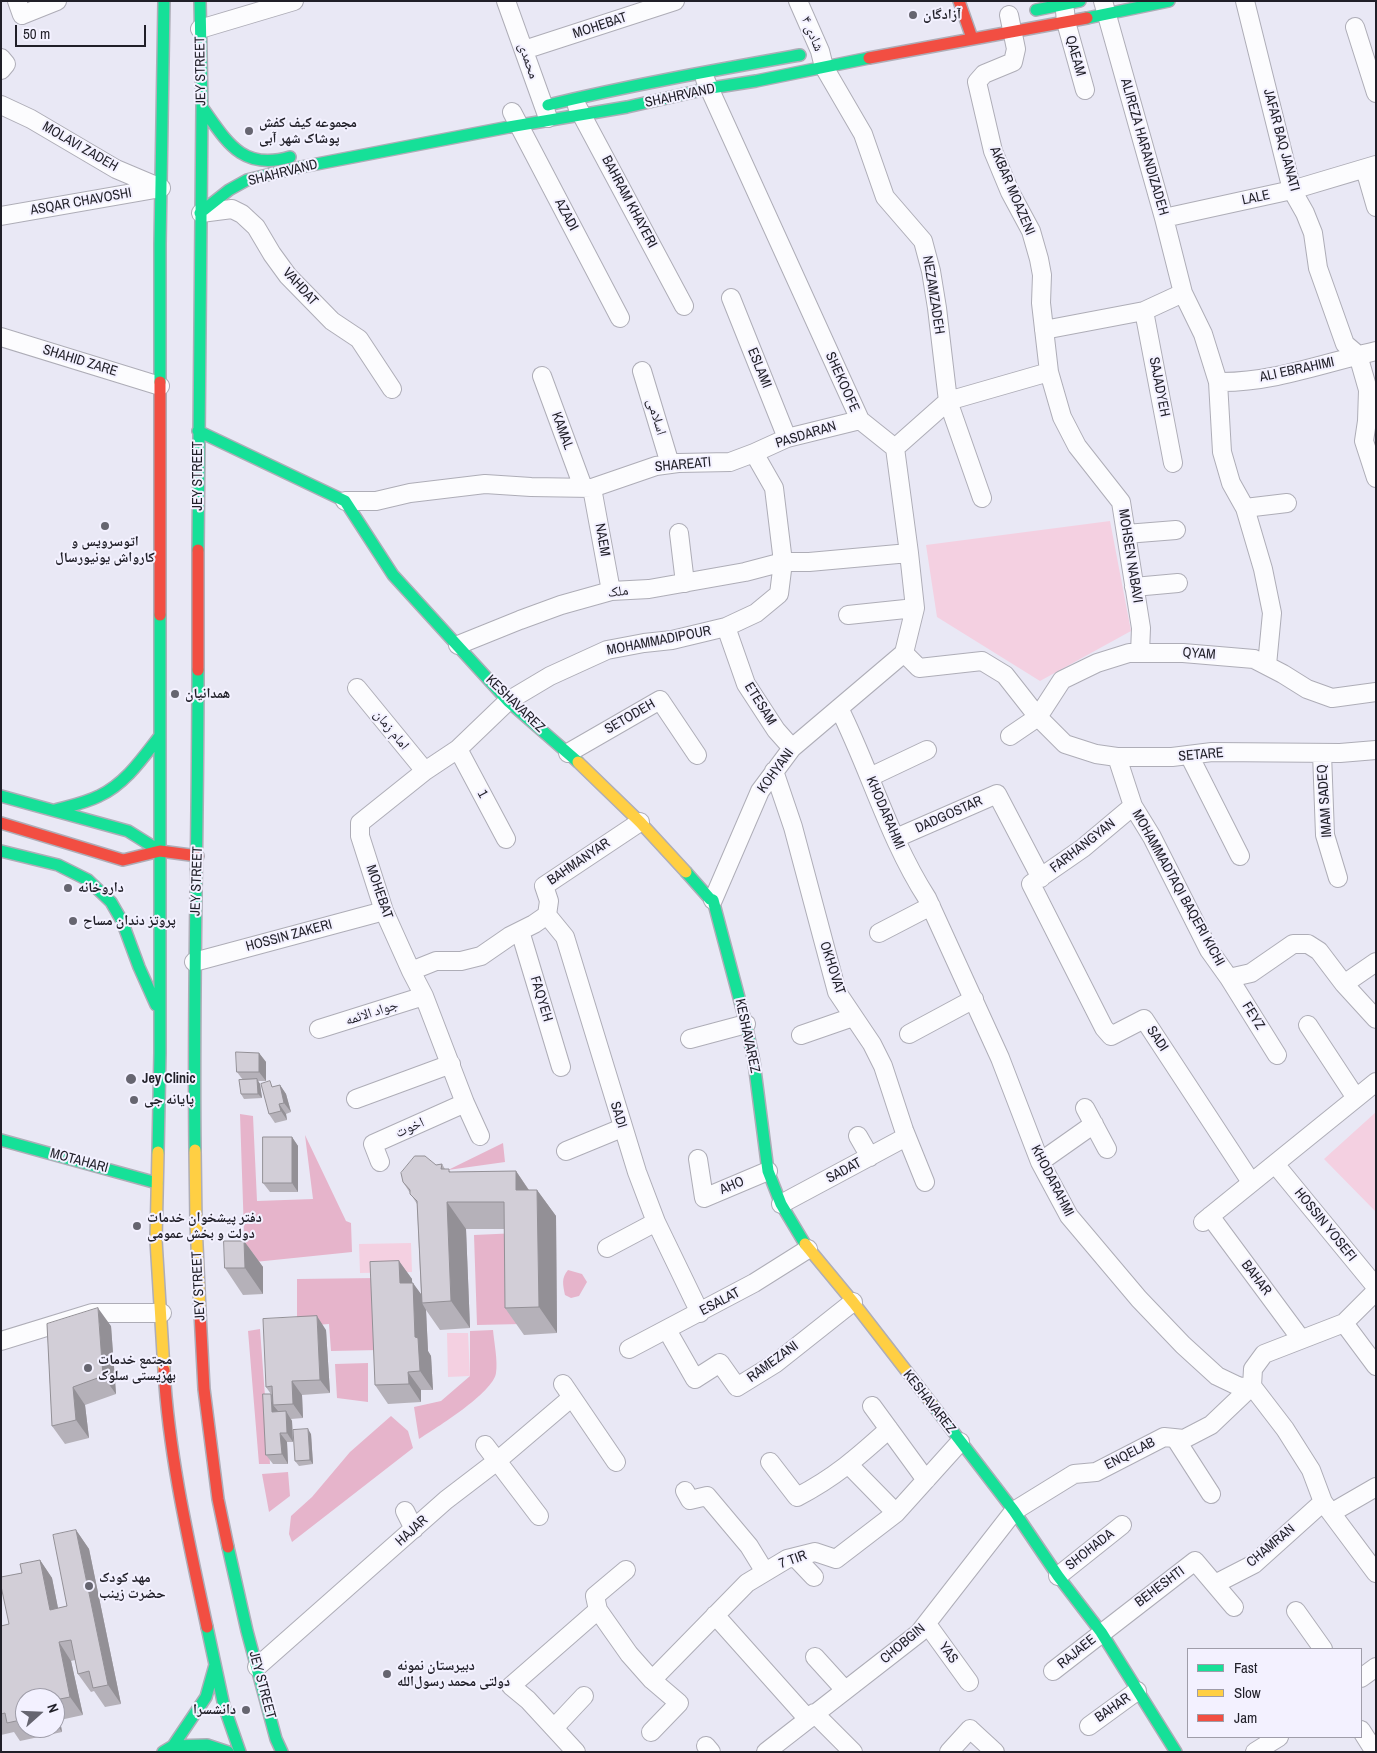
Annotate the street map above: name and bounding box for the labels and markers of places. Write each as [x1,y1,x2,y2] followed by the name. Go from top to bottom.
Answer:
[923,7,961,23] place label: آزادگان
[907,9,919,21] marker: آزادگان
[259,115,357,148] place label: مجموعه کیف کفش پوشاک شهر آبی
[243,125,255,137] marker: مجموعه کیف کفش پوشاک شهر آبی
[99,520,111,532] marker: اتوسرویس و کارواش یونیورسال
[55,534,155,566] place label: اتوسرویس و کارواش یونیورسال
[185,686,230,702] place label: همدانیان
[169,688,181,700] marker: همدانیان
[78,880,124,896] place label: داروخانه
[62,882,74,894] marker: داروخانه
[83,913,176,929] place label: پروتز دندان مساح
[67,915,79,927] marker: پروتز دندان مساح
[142,1071,196,1087] place label: Jey Clinic
[124,1072,138,1086] marker: Jey Clinic
[144,1092,194,1108] place label: پایانه جی
[128,1094,140,1106] marker: پایانه جی
[147,1210,262,1242] place label: دفتر پیشخوان خدمات دولت و بخش عمومی
[131,1220,143,1232] marker: دفتر پیشخوان خدمات دولت و بخش عمومی
[98,1352,176,1384] place label: مجتمع خدمات بهزیستی سلوک
[82,1362,94,1374] marker: مجتمع خدمات بهزیستی سلوک
[99,1570,166,1602] place label: مهد کودک حضرت زینب
[83,1580,95,1592] marker: مهد کودک حضرت زینب
[397,1658,510,1690] place label: دبیرستان نمونه دولتی محمد رسول‌الله
[381,1668,393,1680] marker: دبیرستان نمونه دولتی محمد رسول‌الله
[193,1702,236,1718] place label: دانشسرا
[240,1704,252,1716] marker: دانشسرا

